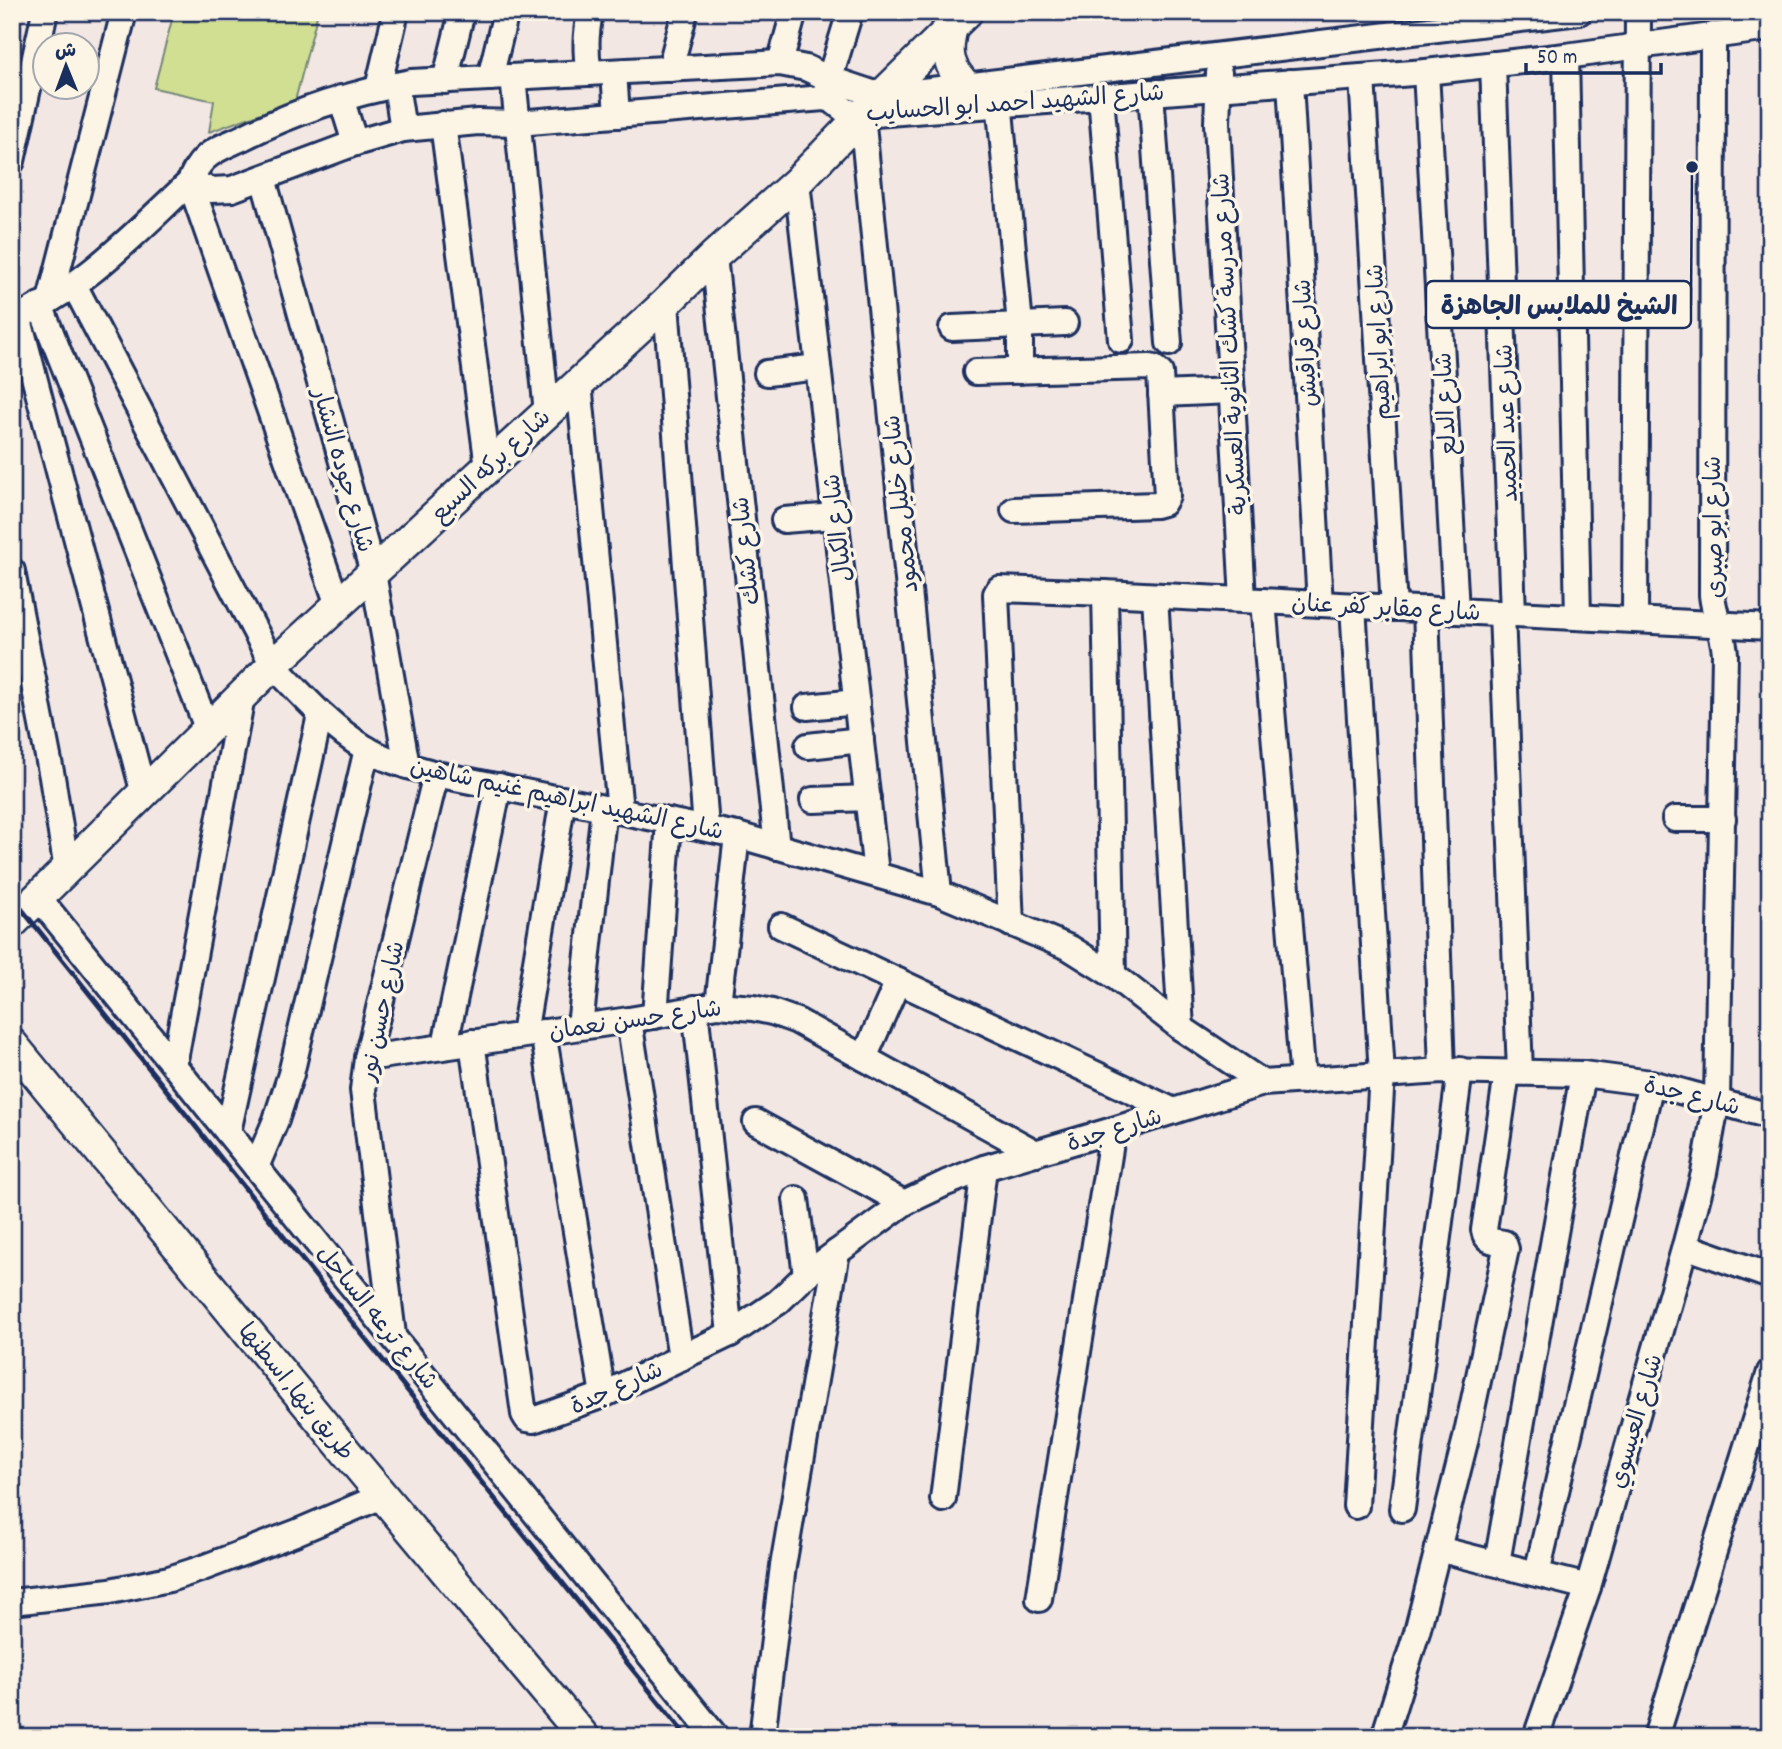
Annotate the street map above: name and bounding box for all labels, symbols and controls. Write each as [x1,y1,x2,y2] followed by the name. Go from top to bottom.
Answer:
[32,32,102,102] north arrow
[1526,32,1661,76] scale bar
[55,39,77,66] text: ش
[1537,44,1577,74] text: 50 m
[865,78,1166,132] street label: شارع الشهيد احمد ابو الحسايب
[1206,172,1258,516] street label: شارع مدرسة كشك الثانوية العسكرية
[1360,263,1402,421] street label: شارع ابو ابراهيم
[1288,278,1328,408] street label: شارع قراقيش
[1426,281,1691,328] callout: الشيخ للملابس الجاهزة
[1440,290,1678,327] text: الشيخ للملابس الجاهزة
[1489,343,1529,502] street label: شارع عبد الحميد
[1428,351,1468,456] street label: شارع الدلع
[301,383,381,557] street label: شارع جوده النشار
[424,402,560,532] street label: شارع بركه السبع
[877,413,929,594] street label: شارع خليل محمود
[1698,455,1734,599] street label: شارع ابو صبرى
[816,472,863,584] street label: شارع الكيال
[725,495,771,607] street label: شارع كشك
[1290,588,1481,632] street label: شارع مقابر كفر عنان
[407,751,726,851] street label: شارع الشهيد ابراهيم غنيم شاهين
[352,938,415,1086] street label: شارع حسن نور
[547,993,724,1051] street label: شارع حسن نعمان
[1640,1070,1743,1126] street label: شارع جدة
[1063,1101,1167,1162] street label: شارع جدة
[307,1239,445,1399] street label: شارع ترعه الساحل
[228,1317,361,1469] street label: طريق بنها, اسطنها
[1602,1350,1673,1493] street label: شارع العيسوي
[565,1354,669,1425] street label: شارع جدة

